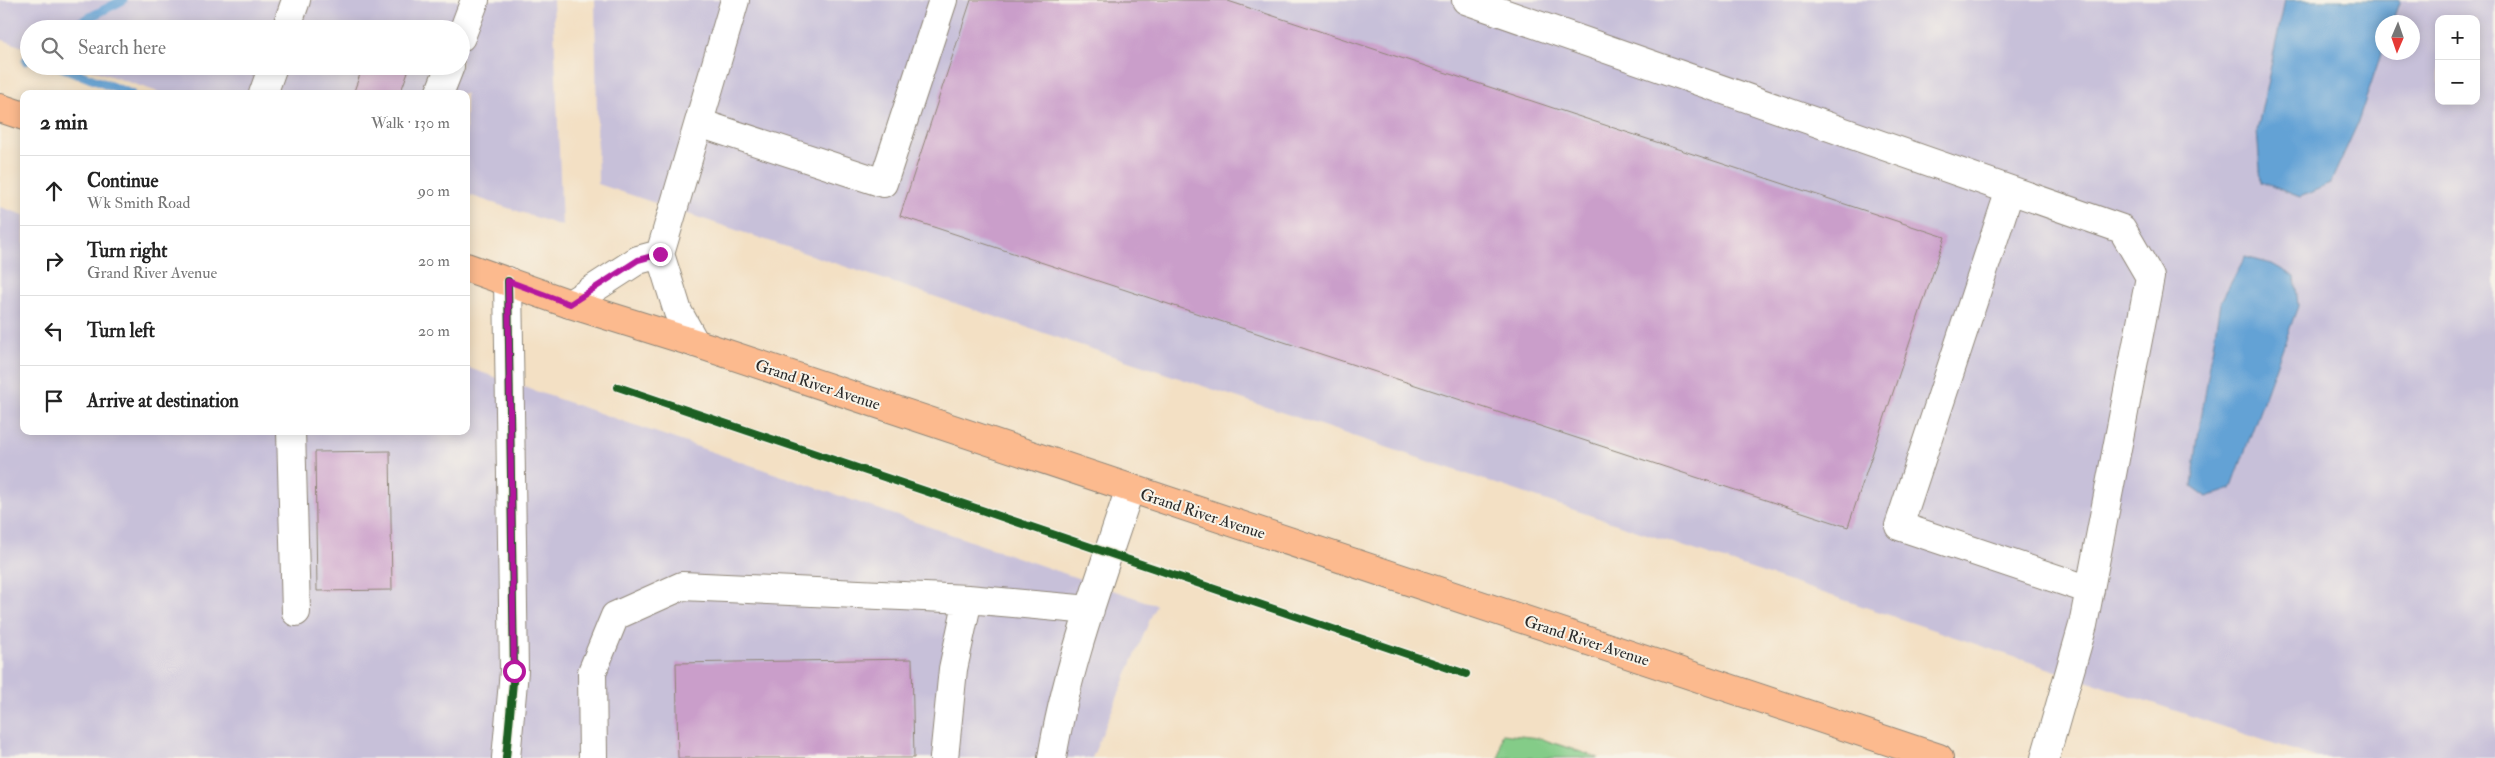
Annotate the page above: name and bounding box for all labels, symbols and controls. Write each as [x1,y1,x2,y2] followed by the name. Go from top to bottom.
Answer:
[2375,15,2420,60] north arrow
[2435,15,2480,105] map controls
[2435,15,2480,60] button: +
[20,20,470,75] search box
[38,34,66,62] icon: search
[78,36,166,60] text: Search here
[2435,60,2480,105] button: −
[40,109,88,136] text: 2 min
[371,113,450,133] text: Walk · 130 m
[87,169,158,193] text: Continue
[40,177,68,205] icon: ahead
[418,181,450,201] text: 90 m
[87,193,190,213] text: Wk Smith Road
[87,239,167,263] text: Turn right
[649,243,672,266] route end
[40,247,68,275] icon: right
[418,251,450,271] text: 20 m
[87,263,217,283] text: Grand River Avenue
[40,317,68,345] icon: left
[87,319,155,343] text: Turn left
[418,321,450,341] text: 20 m
[753,355,883,415] street label: Grand River Avenue
[40,387,68,415] icon: arrive
[87,389,239,413] text: Arrive at destination
[1138,484,1268,544] street label: Grand River Avenue
[1522,611,1652,671] street label: Grand River Avenue
[503,660,526,683] route start

